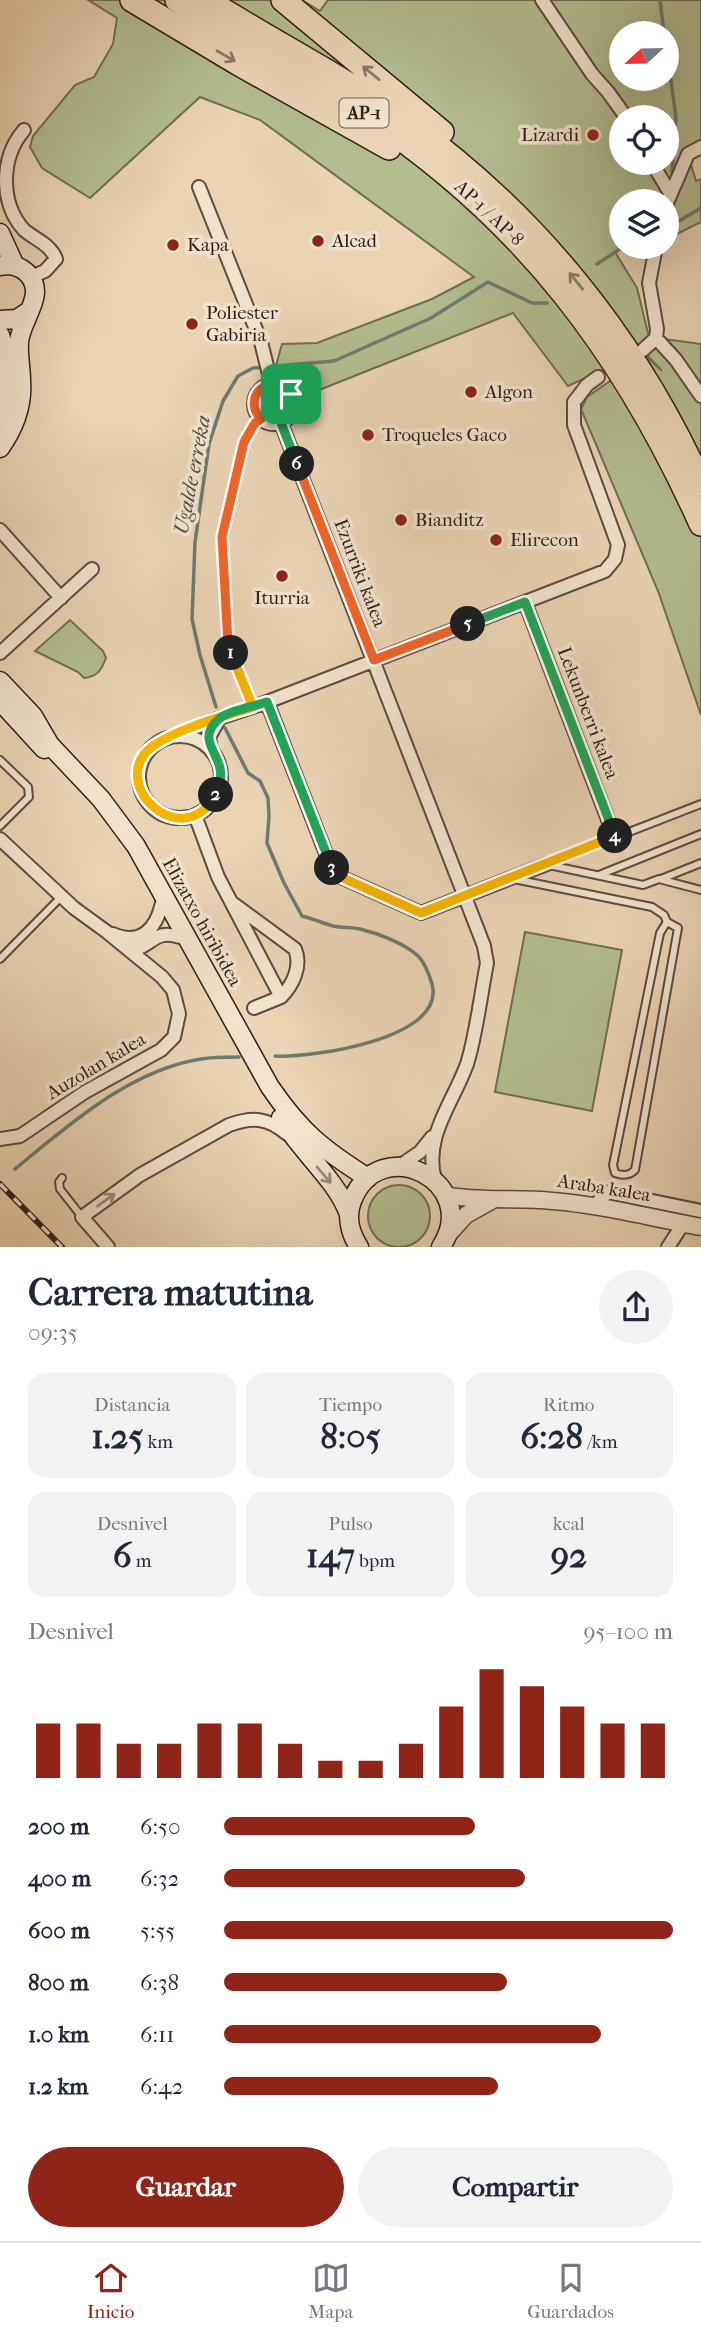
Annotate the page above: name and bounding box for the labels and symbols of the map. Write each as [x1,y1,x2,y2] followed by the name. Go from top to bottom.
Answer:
[609,21,679,91] north arrow
[216,50,236,64] one-way arrow
[362,65,380,80] one-way arrow
[340,98,388,128] road number: AP-1
[521,124,579,146] place label: Lizardi
[585,127,601,143] marker: Lizardi
[449,175,528,251] street label: AP-1 / AP-8
[331,230,378,252] place label: Alcad
[310,233,326,249] marker: Alcad
[187,234,229,256] place label: Kapa
[165,237,181,253] marker: Kapa
[568,272,584,290] one-way arrow
[206,302,279,346] place label: Poliester Gabiria
[184,316,200,332] marker: Poliester Gabiria
[261,364,321,424] pin
[484,381,533,403] place label: Algon
[463,384,479,400] marker: Algon
[169,413,215,537] water label: Ugalde erreka
[382,424,507,446] place label: Troqueles Gaco
[360,427,376,443] marker: Troqueles Gaco
[280,447,314,482] pin: 6
[415,509,484,531] place label: Bianditz
[393,512,409,528] marker: Bianditz
[329,516,391,630] street label: Ezurriki kalea
[510,529,579,551] place label: Elirecon
[488,532,504,548] marker: Elirecon
[274,568,290,584] marker: Iturria
[254,587,310,609] place label: Iturria
[450,606,486,642] pin: 5
[214,636,248,670] pin: 1
[553,644,623,782] street label: Lekunberri kalea
[198,778,234,812] pin: 2
[598,818,632,854] pin: 4
[314,850,350,886] pin: 3
[158,854,246,990] street label: Elizatxo hiribidea
[42,1028,150,1105] street label: Auzolan kalea
[315,1165,331,1183] one-way arrow
[555,1170,652,1206] street label: Araba kalea
[96,1192,114,1207] one-way arrow

